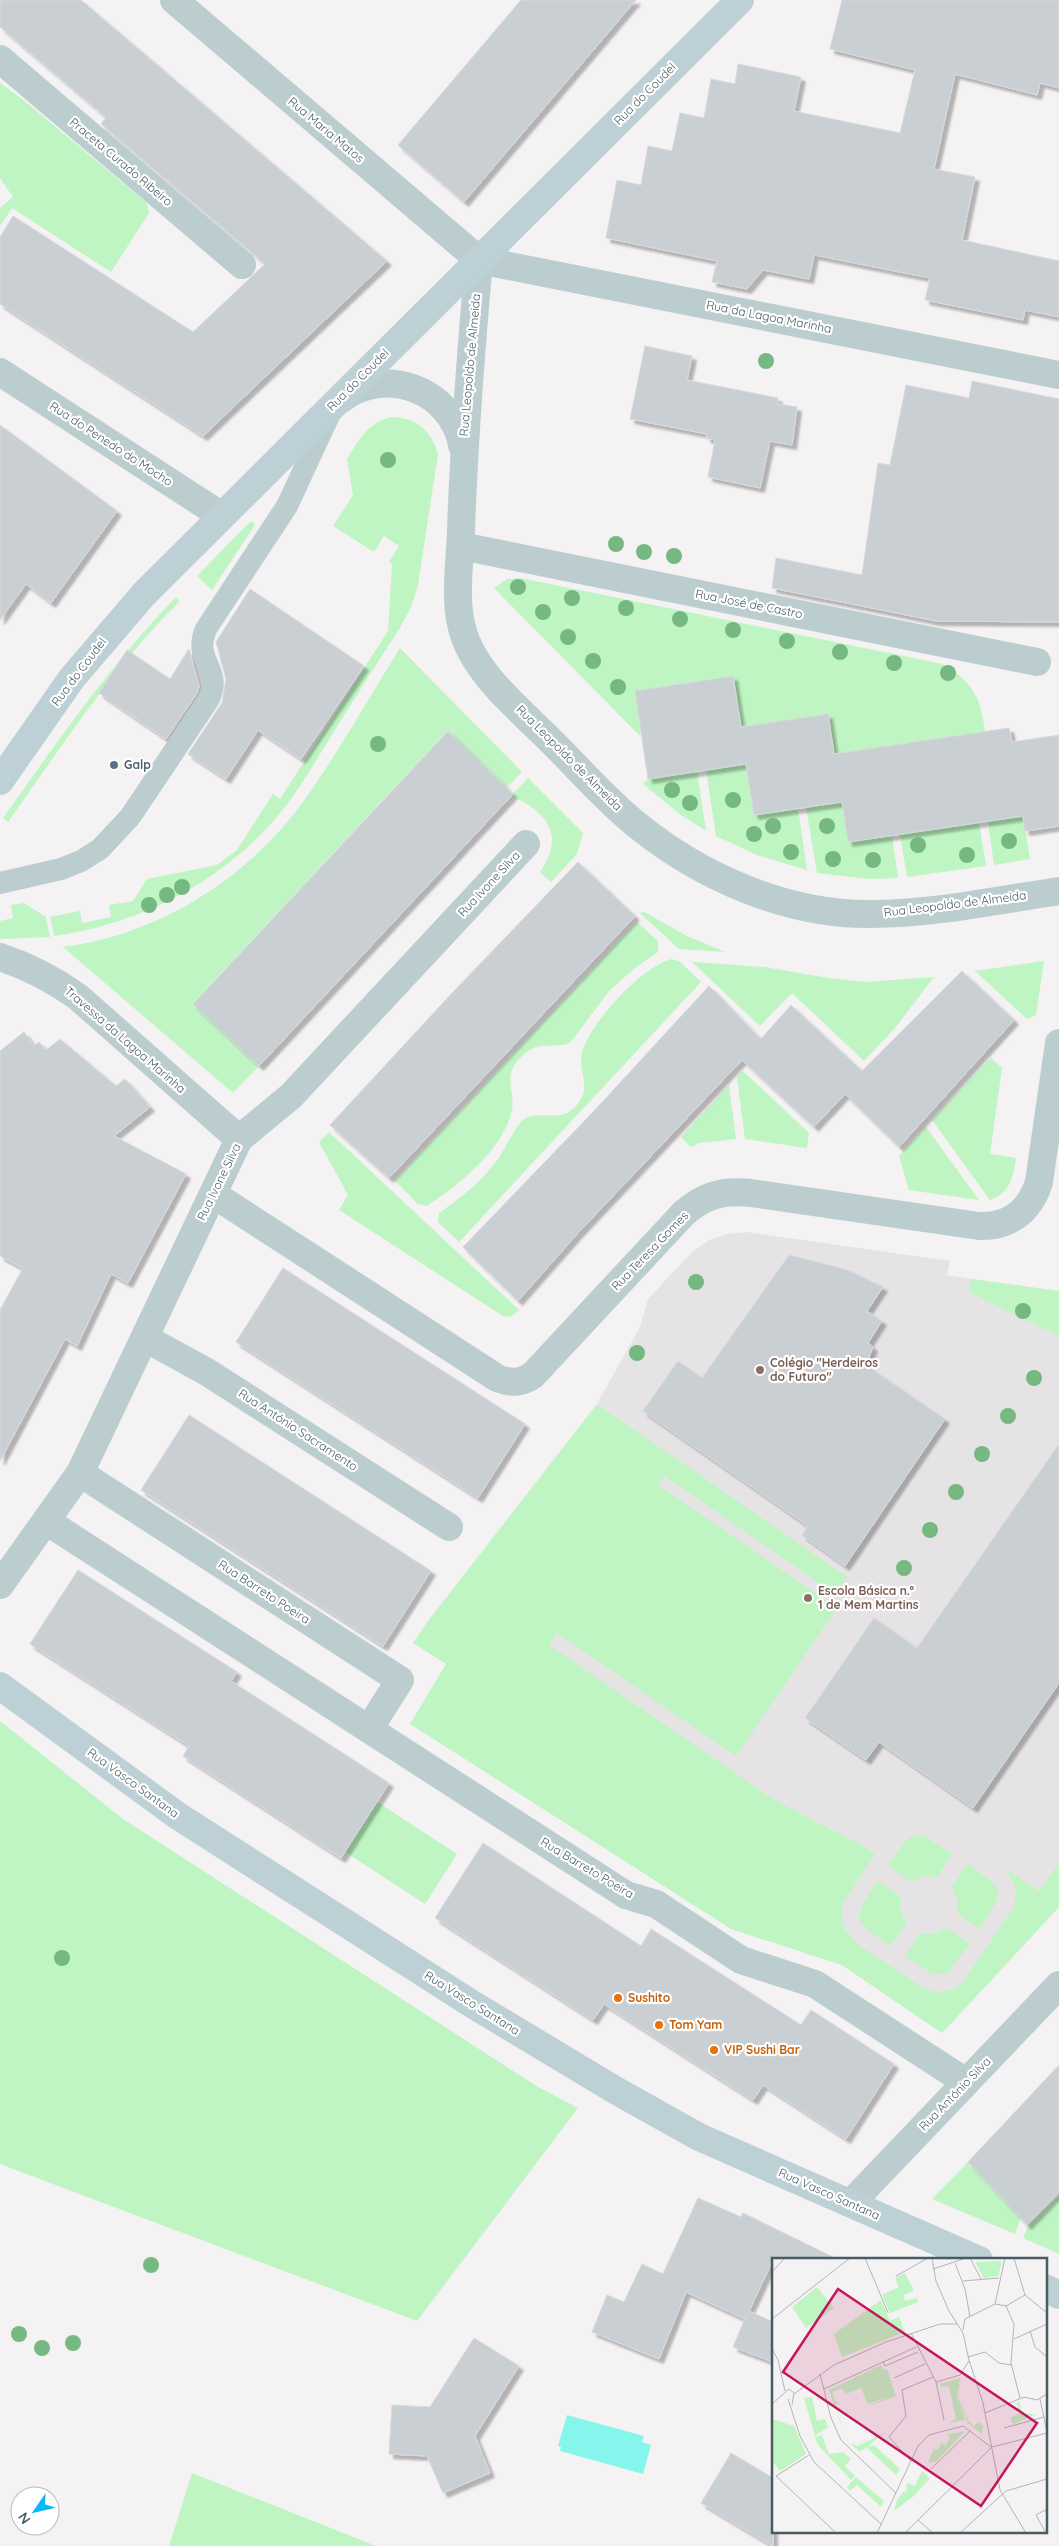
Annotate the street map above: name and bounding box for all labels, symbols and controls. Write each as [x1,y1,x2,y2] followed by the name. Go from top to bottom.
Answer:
[610,59,679,128] street label: Rua do Coudel
[285,94,368,166] street label: Rua Maria Matos
[67,114,176,209] street label: Praceta Curado Ribeiro
[456,293,483,437] street label: Rua Leopoldo de Almeida
[705,297,833,336] street label: Rua da Lagoa Marinha
[323,345,392,414] street label: Rua do Coudel
[47,398,176,489] street label: Rua do Penedo do Mocho
[694,586,804,621] street label: Rua José de Castro
[48,635,109,709] street label: Rua do Coudel
[513,702,625,814] street label: Rua Leopoldo de Almeida
[124,757,151,772] place label: Galp
[108,759,120,771] marker: Galp
[454,848,523,920] street label: Rua Ivone Silva
[883,887,1027,920] street label: Rua Leopoldo de Almeida
[62,983,189,1096] street label: Travessa da Lagoa Marinha
[193,1141,244,1223] street label: Rua Ivone Silva
[608,1208,691,1293] street label: Rua Teresa Gomes
[770,1355,878,1384] place label: Colégio "Herdeiros do Futuro"
[754,1364,766,1376] marker: Colégio "Herdeiros do Futuro"
[236,1385,361,1474] street label: Rua António Sacramento
[216,1556,313,1627] street label: Rua Barreto Poeira
[818,1583,919,1612] place label: Escola Básica n.º 1 de Mem Martins
[802,1592,814,1604] marker: Escola Básica n.º 1 de Mem Martins
[85,1744,182,1821] street label: Rua Vasco Santana
[538,1834,637,1901] street label: Rua Barreto Poeira
[422,1967,523,2038] street label: Rua Vasco Santana
[628,1990,671,2005] place label: Sushito
[612,1992,624,2004] marker: Sushito
[669,2017,722,2032] place label: Tom Yam
[653,2019,665,2031] marker: Tom Yam
[724,2042,800,2057] place label: VIP Sushi Bar
[708,2044,720,2056] marker: VIP Sushi Bar
[916,2054,994,2134] street label: Rua António Silva
[776,2164,882,2223] street label: Rua Vasco Santana
[772,2258,1046,2534] inset map
[10,2486,60,2536] north arrow
[14,2509,35,2528] text: N

